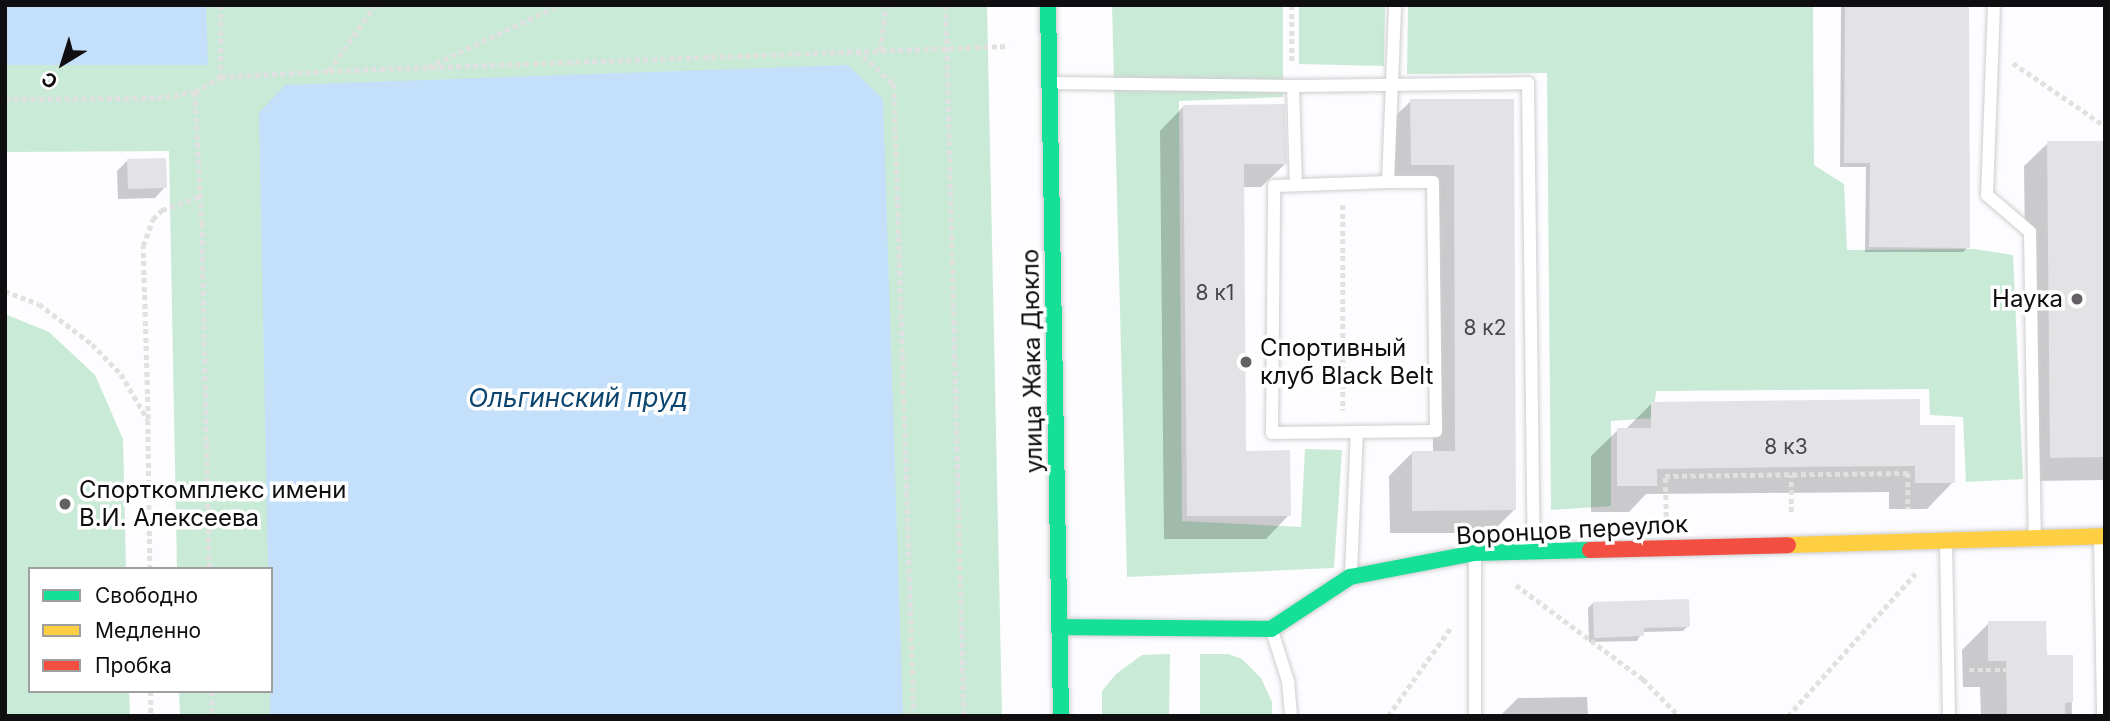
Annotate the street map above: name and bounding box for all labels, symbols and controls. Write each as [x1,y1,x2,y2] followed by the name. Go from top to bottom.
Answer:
[28,28,98,98] north arrow
[37,67,62,93] text: С
[1016,249,1048,473] street label: улица Жака Дюкло
[1196,280,1234,306] house number: 8 к1
[1992,285,2063,313] place label: Наука
[2069,291,2085,307] marker: Наука
[1463,315,1507,341] house number: 8 к2
[1260,334,1433,390] place label: Спортивный клуб Black Belt
[1238,354,1254,370] marker: Спортивный клуб Black Belt
[468,382,688,414] water label: Ольгинский пруд
[1764,434,1808,460] house number: 8 к3
[79,476,347,532] place label: Спорткомплекс имени В.И. Алексеева
[57,496,73,512] marker: Спорткомплекс имени В.И. Алексеева
[1455,510,1689,550] street label: Воронцов переулок
[28,567,273,693] legend
[95,583,198,608] text: Свободно
[95,618,201,643] text: Медленно
[95,653,172,678] text: Пробка

